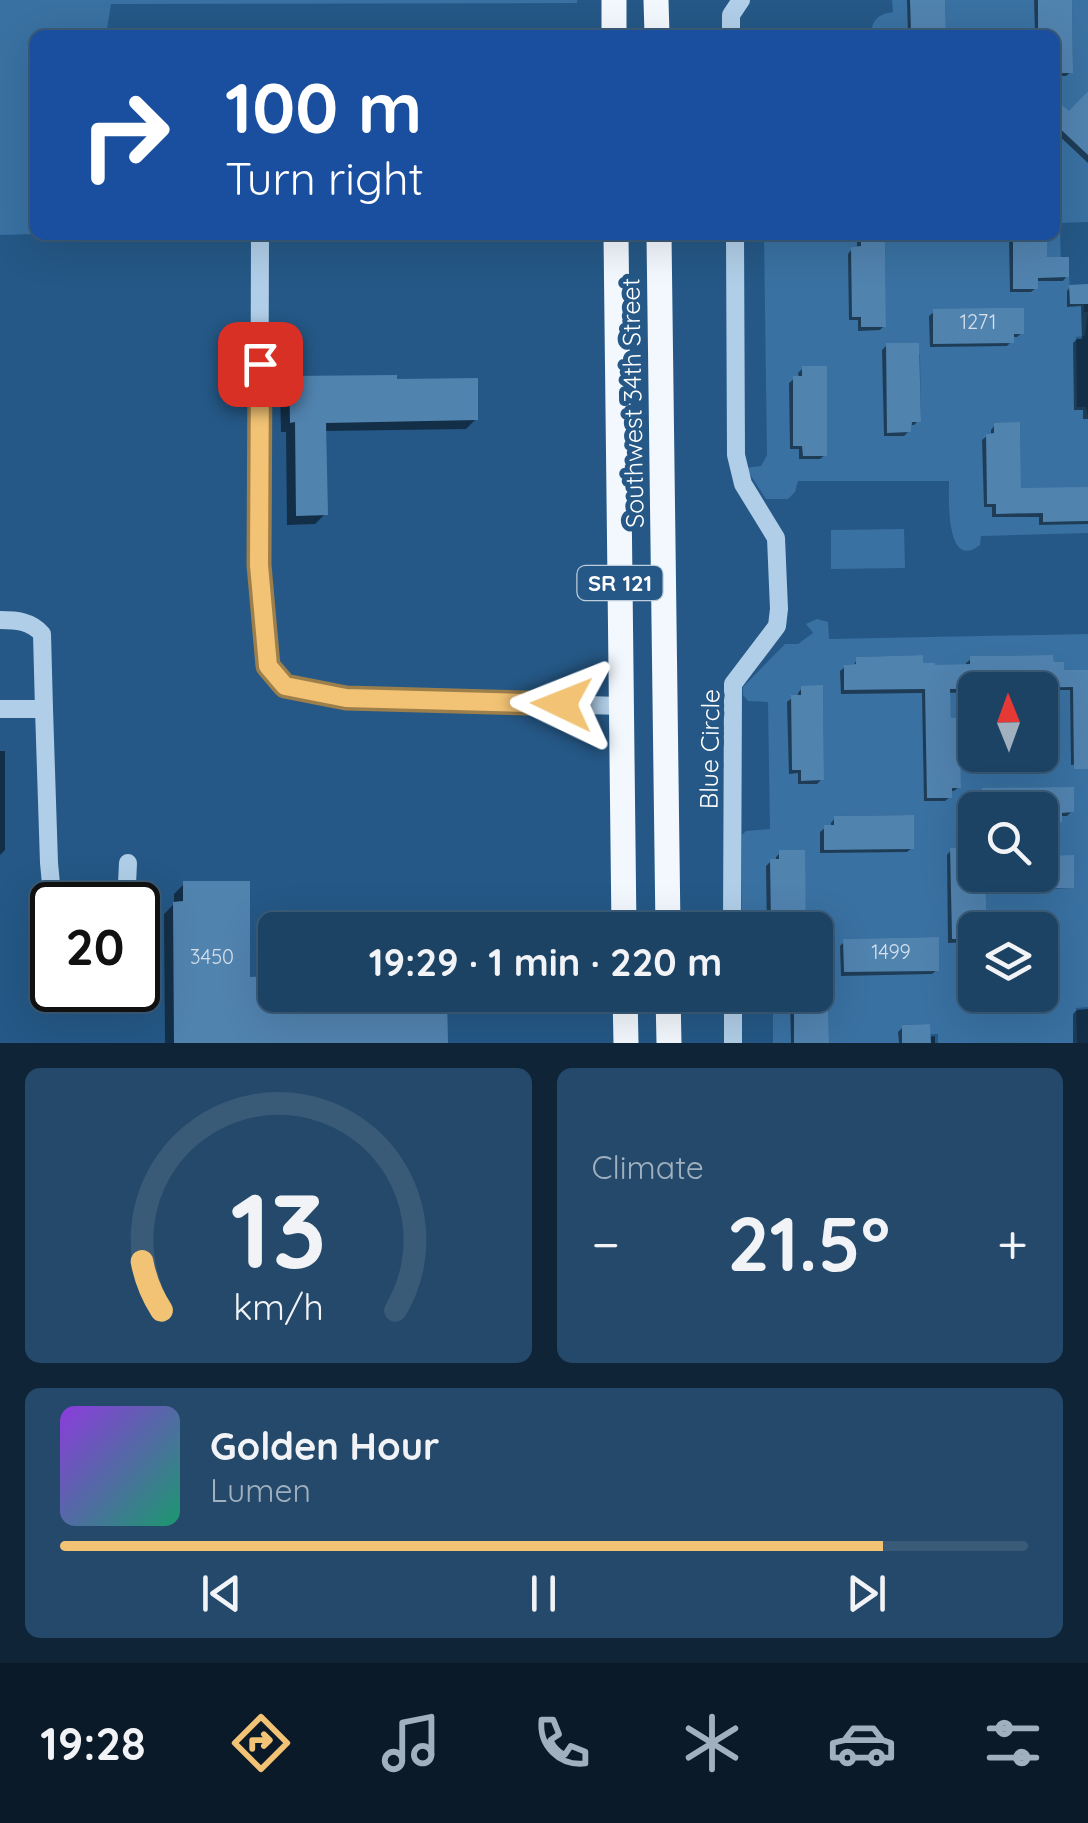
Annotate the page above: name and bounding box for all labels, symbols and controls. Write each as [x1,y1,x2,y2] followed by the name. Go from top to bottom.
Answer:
[225,63,422,151] text: 100 m
[60,70,190,200] icon: right
[225,150,424,206] text: Turn right
[614,278,650,528] street label: Southwest 34th Street
[960,309,996,334] house number: 1271
[218,322,303,407] pin
[233,337,288,392] icon: arrive
[578,566,662,600] road number: SR 121
[510,652,614,756] position arrow
[958,672,1058,772] north arrow
[958,672,1058,1012] map controls
[692,689,726,809] street label: Blue Circle
[958,792,1058,892] button: search
[30,882,160,1012] speed limit sign: 20
[958,912,1058,1012] button: layers
[369,938,722,986] text: 19:29 · 1 min · 220 m
[871,939,911,964] house number: 1499
[190,944,234,969] house number: 3450
[592,1147,704,1187] text: Climate
[230,1164,326,1294] text: 13
[727,1196,890,1290] text: 21.5°
[592,1209,620,1278] text: −
[997,1209,1028,1278] text: +
[233,1284,324,1329] text: km/h
[210,1422,439,1470] text: Golden Hour
[210,1470,311,1510] text: Lumen
[194,1566,249,1621] icon: previous
[516,1566,571,1621] icon: pause
[839,1566,894,1621] icon: next
[226,1708,296,1778] icon: directions
[376,1708,446,1778] icon: music
[527,1708,597,1778] icon: phone
[677,1708,747,1778] icon: climate
[827,1708,897,1778] icon: car
[978,1708,1048,1778] icon: filters
[40,1715,146,1771] text: 19:28

